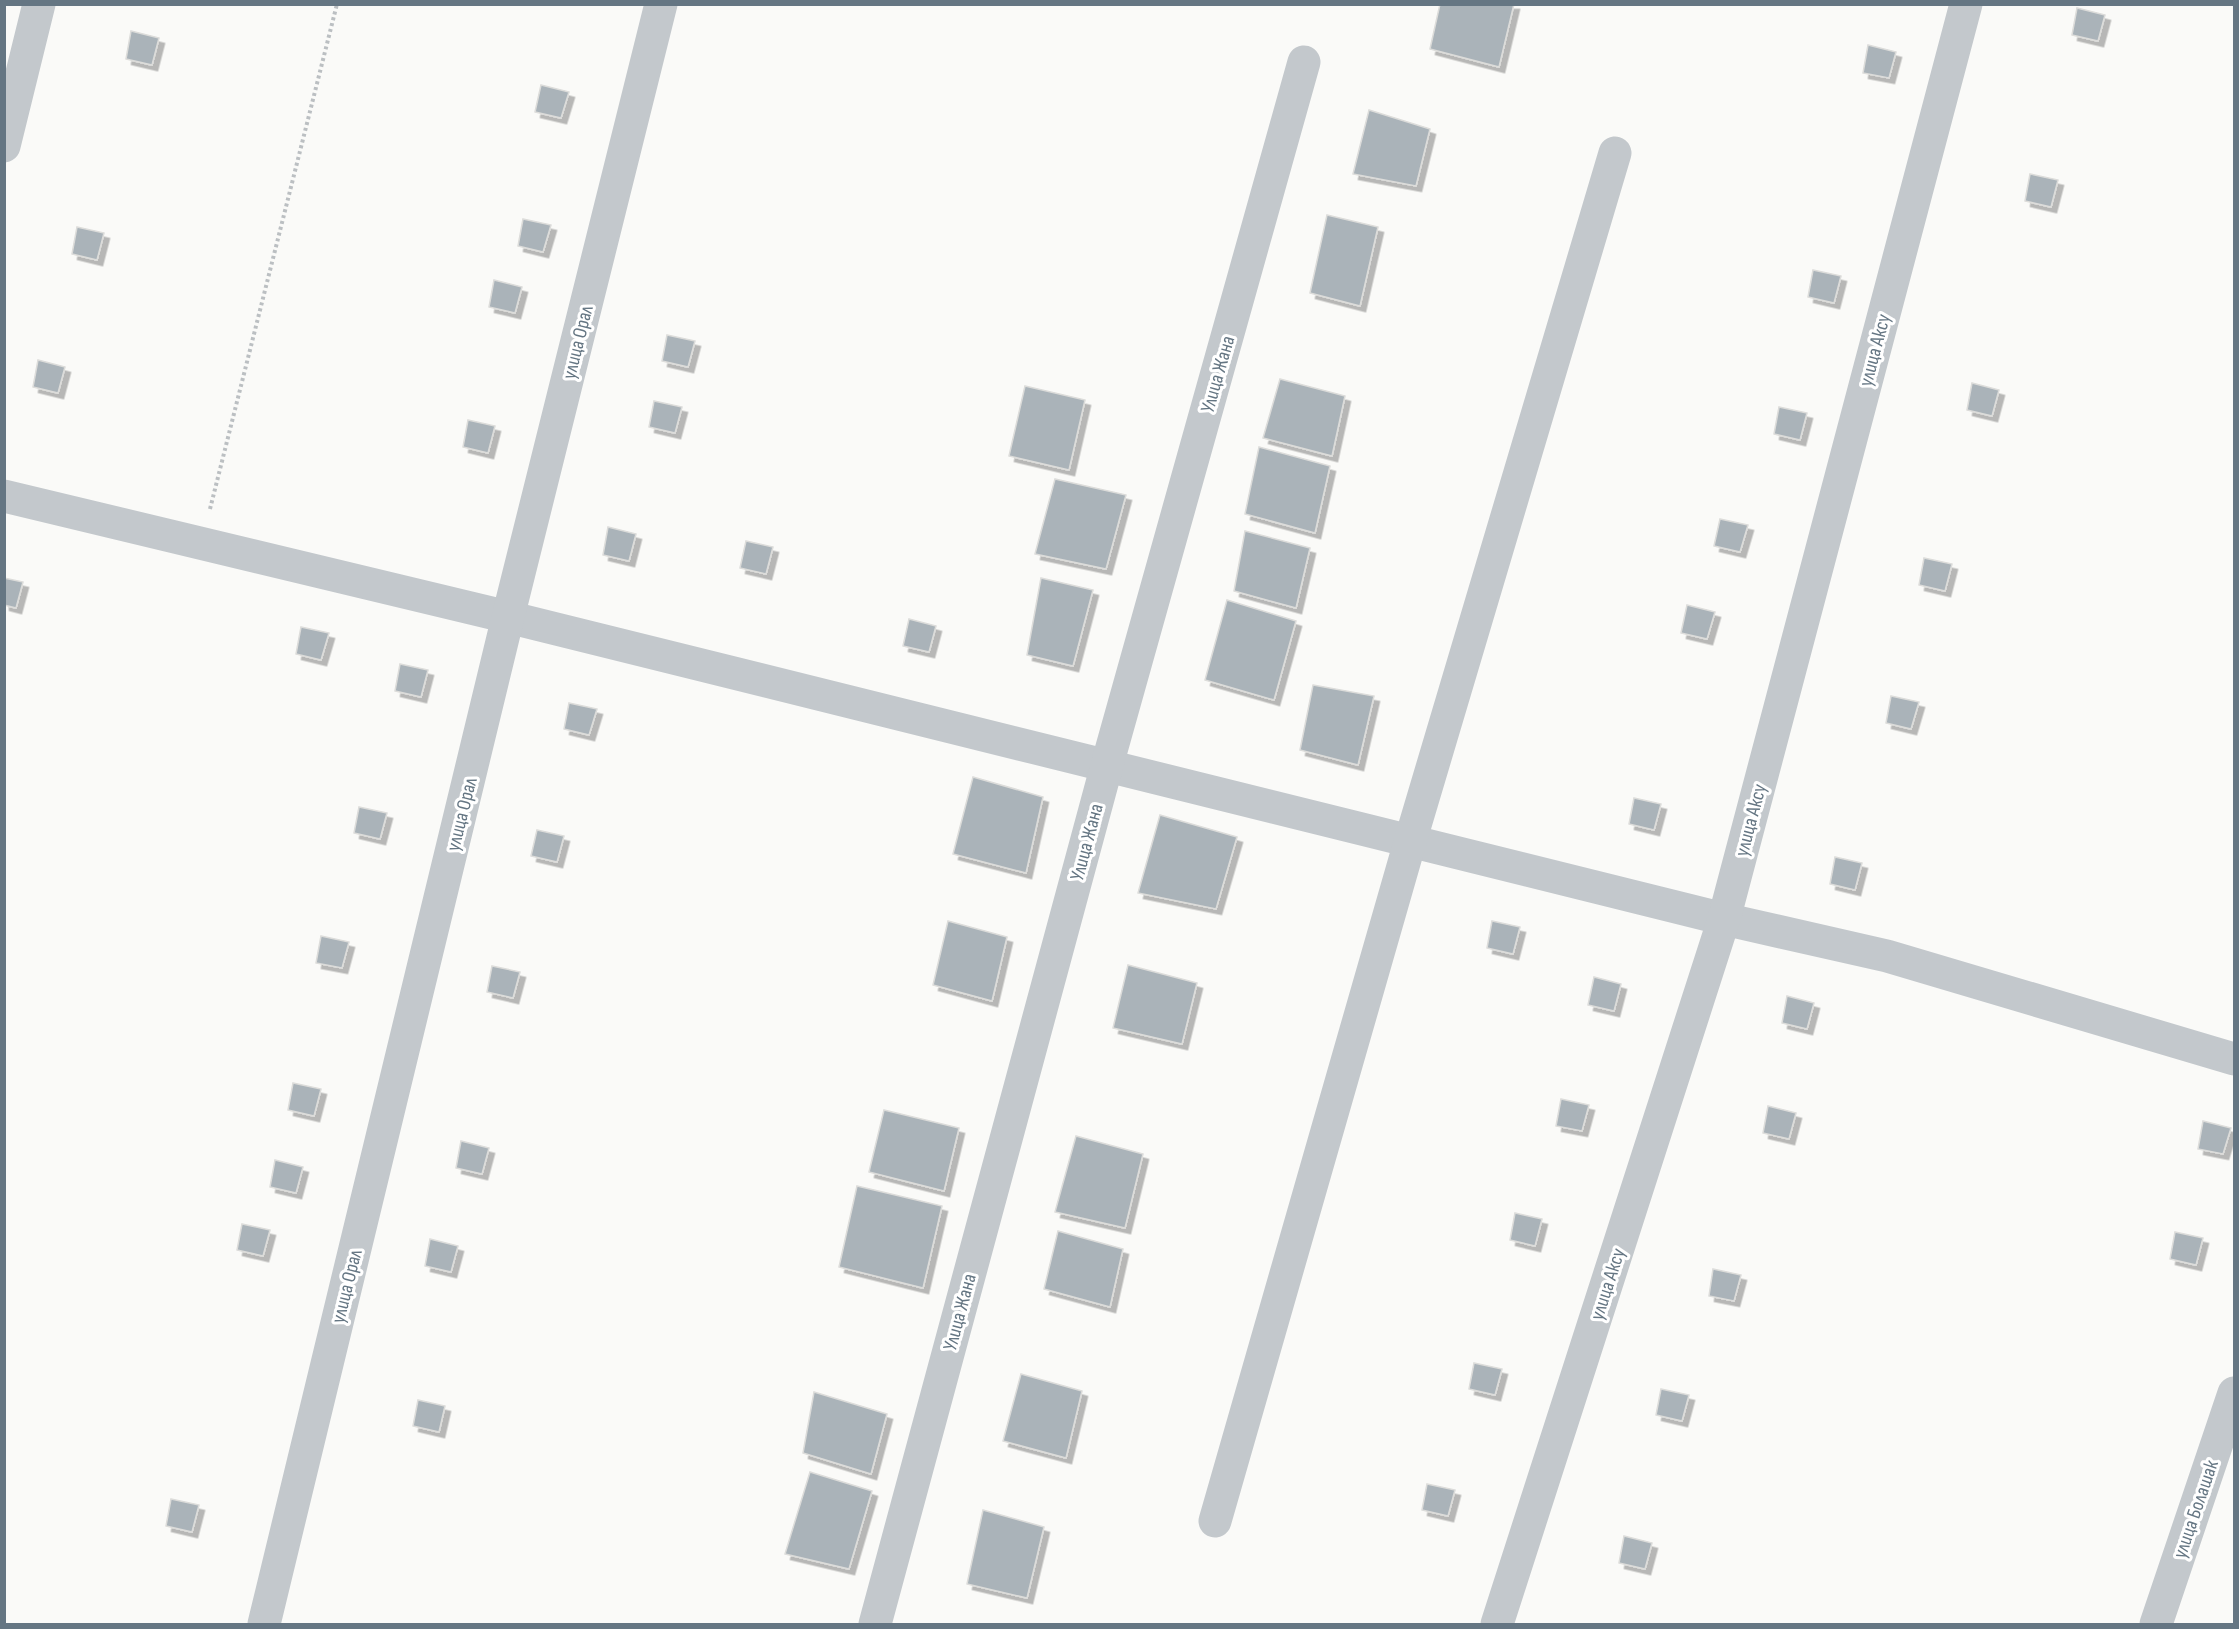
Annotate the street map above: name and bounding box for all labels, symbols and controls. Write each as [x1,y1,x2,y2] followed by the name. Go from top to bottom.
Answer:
[557,303,599,382] street label: улица Орал
[1854,311,1896,389] street label: улица Аксу
[1196,333,1240,415] street label: Улица Жана
[441,775,483,854] street label: улица Орал
[1730,781,1772,859] street label: улица Аксу
[1065,801,1109,883] street label: Улица Жана
[1585,1245,1631,1323] street label: улица Аксу
[326,1247,368,1326] street label: улица Орал
[938,1271,982,1353] street label: Улица Жана
[2168,1457,2224,1562] street label: улица Болашак

